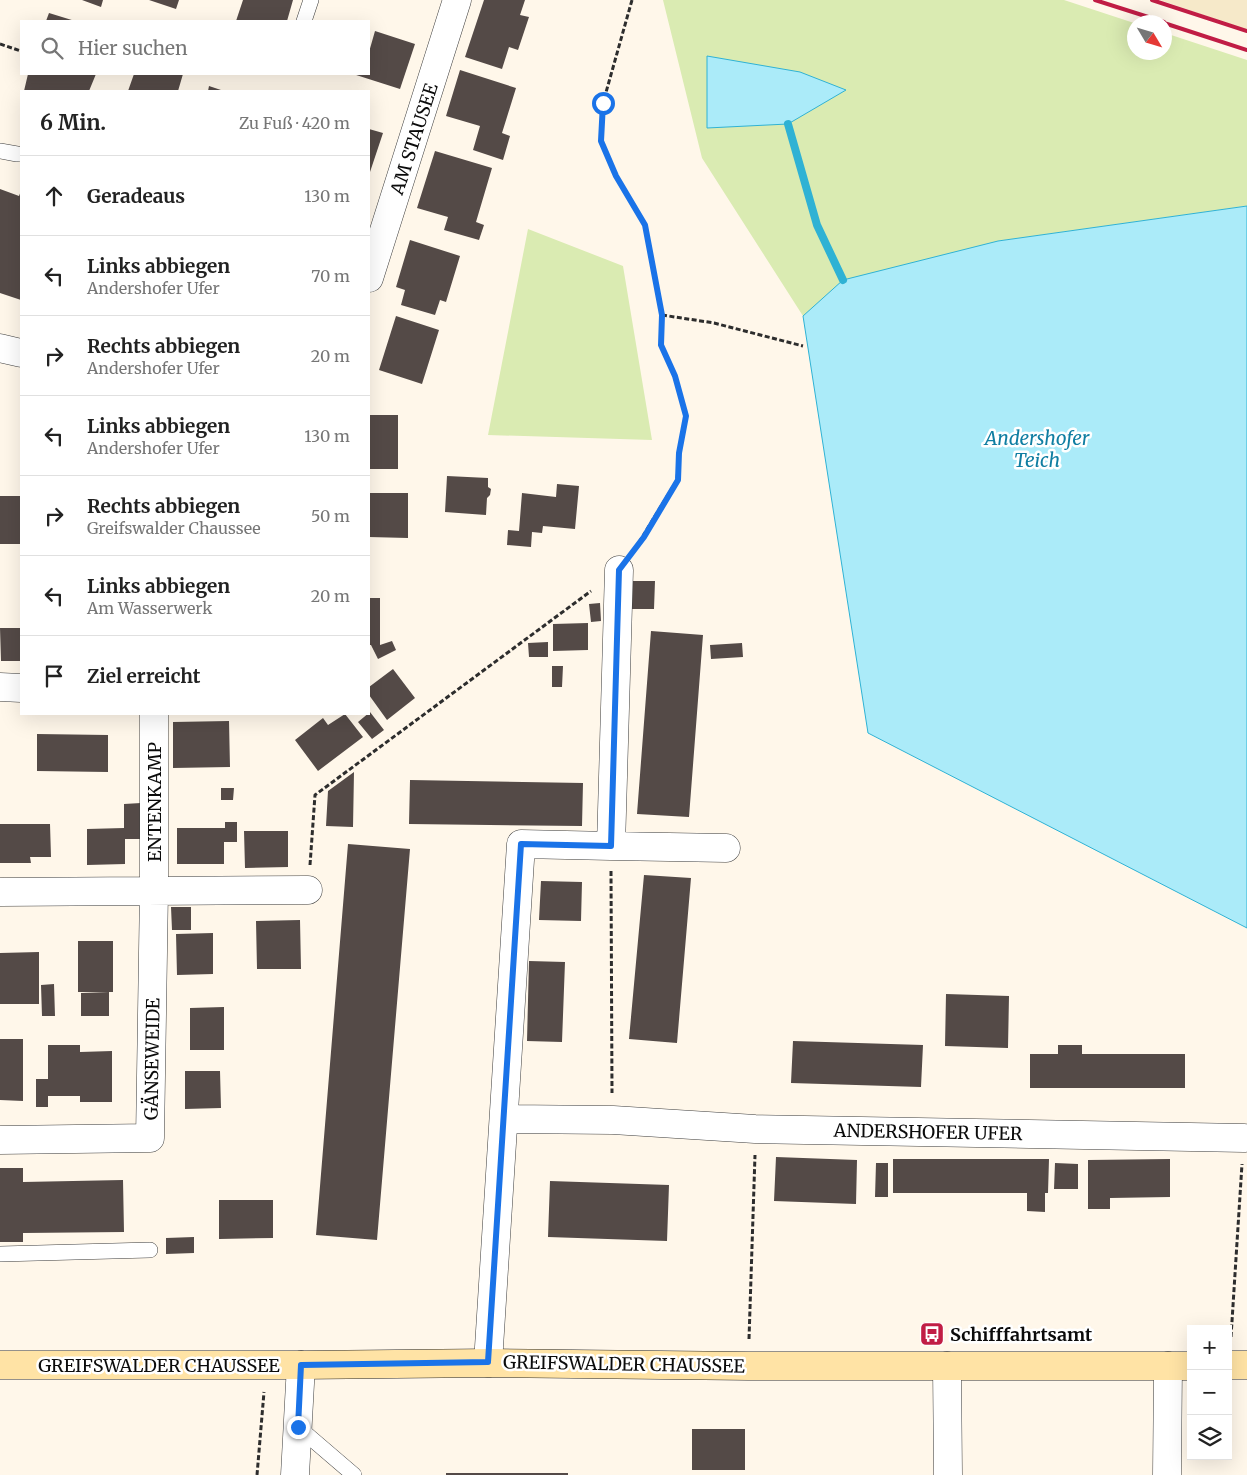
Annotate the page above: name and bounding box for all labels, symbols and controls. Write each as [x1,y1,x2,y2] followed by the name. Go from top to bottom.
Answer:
[1127,15,1172,60] north arrow
[20,20,370,75] search box
[38,34,66,62] icon: search
[78,36,188,60] text: Hier suchen
[385,80,443,199] street label: AM STAUSEE
[592,92,615,115] route start
[40,109,106,136] text: 6 Min.
[239,113,350,133] text: Zu Fuß · 420 m
[40,182,68,210] icon: ahead
[87,184,185,208] text: Geradeaus
[304,186,350,206] text: 130 m
[87,254,230,278] text: Links abbiegen
[40,262,68,290] icon: left
[311,266,350,286] text: 70 m
[87,278,220,298] text: Andershofer Ufer
[87,334,240,358] text: Rechts abbiegen
[40,342,68,370] icon: right
[311,346,350,366] text: 20 m
[87,358,220,378] text: Andershofer Ufer
[87,414,230,438] text: Links abbiegen
[40,422,68,450] icon: left
[304,426,350,446] text: 130 m
[983,426,1090,472] water label: Andershofer Teich
[87,438,220,458] text: Andershofer Ufer
[87,494,240,518] text: Rechts abbiegen
[40,502,68,530] icon: right
[311,506,350,526] text: 50 m
[87,518,261,538] text: Greifswalder Chaussee
[87,574,230,598] text: Links abbiegen
[40,582,68,610] icon: left
[311,586,350,606] text: 20 m
[87,598,212,618] text: Am Wasserwerk
[40,662,68,690] icon: arrive
[87,664,200,688] text: Ziel erreicht
[143,741,166,862] street label: ENTENKAMP
[139,997,165,1120] street label: GÄNSEWEIDE
[832,1119,1023,1145] street label: ANDERSHOFER UFER
[919,1321,945,1347] bus stop icon: Schifffahrtsamt
[950,1323,1093,1346] place label: Schifffahrtsamt
[1187,1325,1232,1460] map controls
[1187,1325,1232,1370] button: +
[503,1350,746,1378] street label: GREIFSWALDER CHAUSSEE
[38,1354,280,1377] street label: GREIFSWALDER CHAUSSEE
[1187,1370,1232,1415] button: −
[1187,1415,1232,1460] button: layers
[287,1416,310,1439] route end

